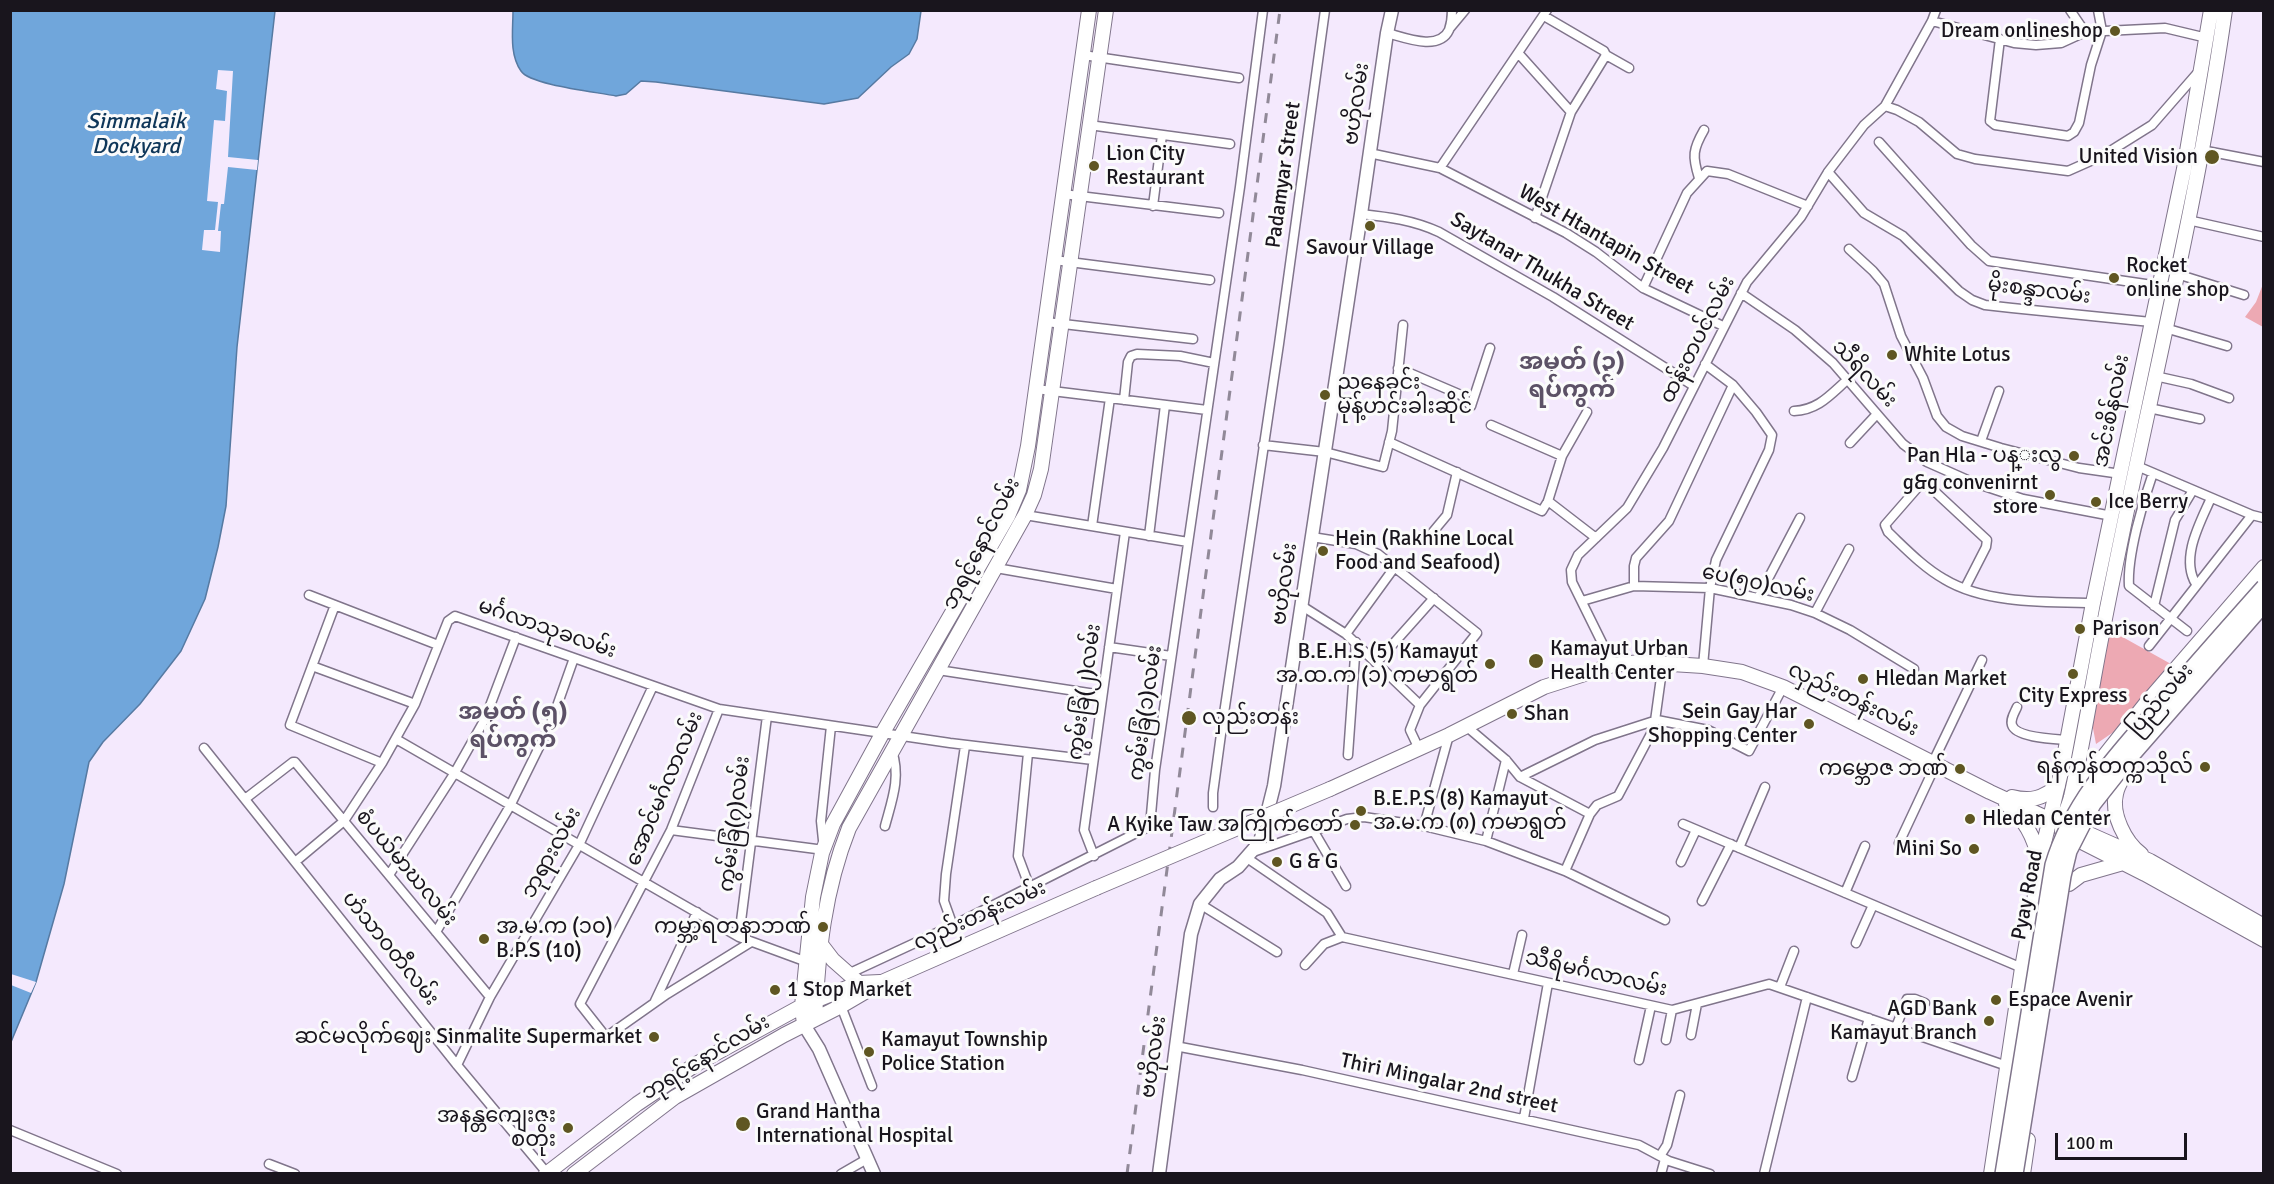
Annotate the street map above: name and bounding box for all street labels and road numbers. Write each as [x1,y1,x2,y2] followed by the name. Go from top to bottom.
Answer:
[1339,61,1375,147] street label: ဗဟိုလမ်း
[1261,100,1307,250] street label: Padamyar Street
[1514,180,1698,300] street label: West Htantapin Street
[1446,207,1638,337] street label: Saytanar Thukha Street
[1655,272,1741,408] street label: ထန်းတပင်လမ်း
[1986,272,2092,310] street label: မိုးစန္ဒာလမ်း
[1826,335,1902,413] street label: သီရိလမ်း
[2089,352,2135,470] street label: အင်းစိန်လမ်း
[938,474,1026,614] street label: ဘုရင့်နောင်လမ်း
[1267,541,1303,627] street label: ဗဟိုလမ်း
[1700,560,1816,608] street label: ပေ(၅၀)လမ်း
[475,594,619,664] street label: မင်္ဂလာသုခလမ်း
[1063,622,1107,762] street label: ကွမ်းခြံ(၂)လမ်း
[1124,644,1168,782] street label: ကွမ်းခြံ(၁)လမ်း
[1784,658,1922,742] street label: လှည်းတန်းလမ်း
[2123,659,2199,741] street label: ပြည်လမ်း
[621,708,709,870] street label: အောင်မင်္ဂလာလမ်း
[714,755,756,893] street label: ကွမ်းခြံ(၇)လမ်း
[517,803,587,903] street label: ဘုရားလမ်း
[350,805,462,931] street label: စံပယ်မာဃလမ်း
[2007,848,2049,942] street label: Pyay Road
[910,876,1050,956] street label: လှည်းတန်းလမ်း
[336,887,444,1011] street label: ဟံသာဝတီလမ်း
[1523,945,1669,1003] street label: သီရိမင်္ဂလာလမ်း
[637,1010,775,1106] street label: ဘုရင့်နောင်လမ်း
[1136,1014,1172,1100] street label: ဗဟိုလမ်း
[1338,1049,1560,1119] street label: Thiri Mingalar 2nd street

